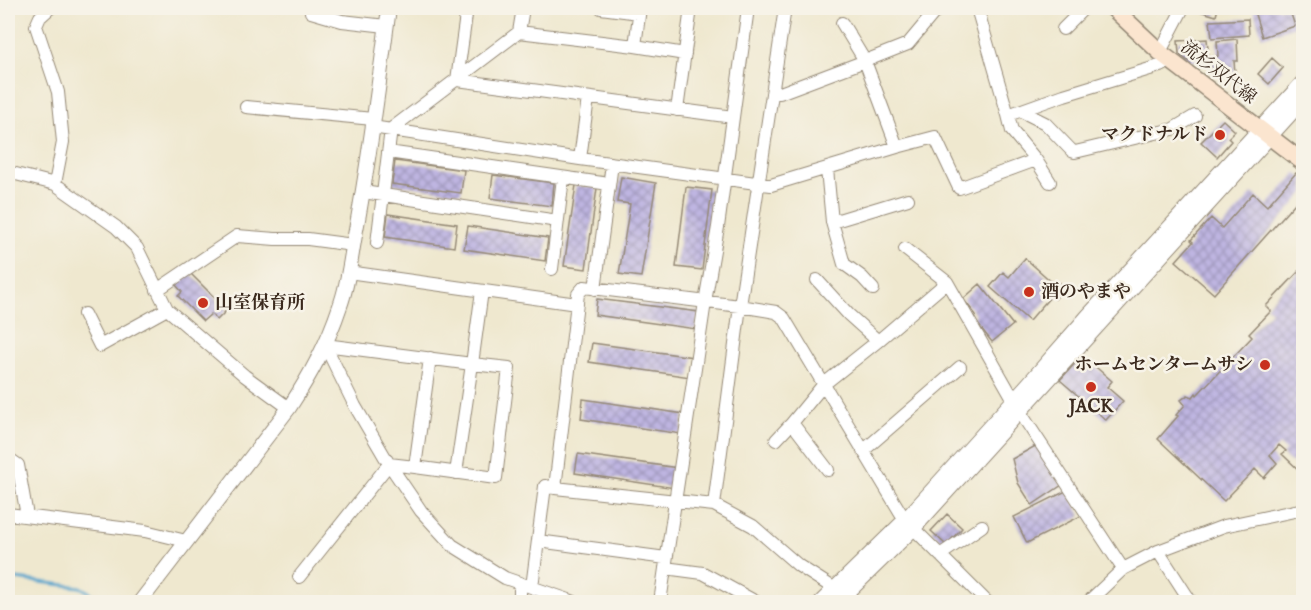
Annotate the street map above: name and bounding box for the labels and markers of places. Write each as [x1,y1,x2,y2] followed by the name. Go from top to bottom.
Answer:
[1101,124,1208,147] place label: マクドナルド
[1213,128,1227,142] marker: マクドナルド
[1041,281,1131,304] place label: 酒のやまや
[1022,285,1036,299] marker: 酒のやまや
[215,292,305,315] place label: 山室保育所
[196,296,210,310] marker: 山室保育所
[1074,354,1253,377] place label: ホームセンタームサシ
[1258,358,1272,372] marker: ホームセンタームサシ
[1084,380,1098,394] marker: JACK
[1067,396,1114,419] place label: JACK

